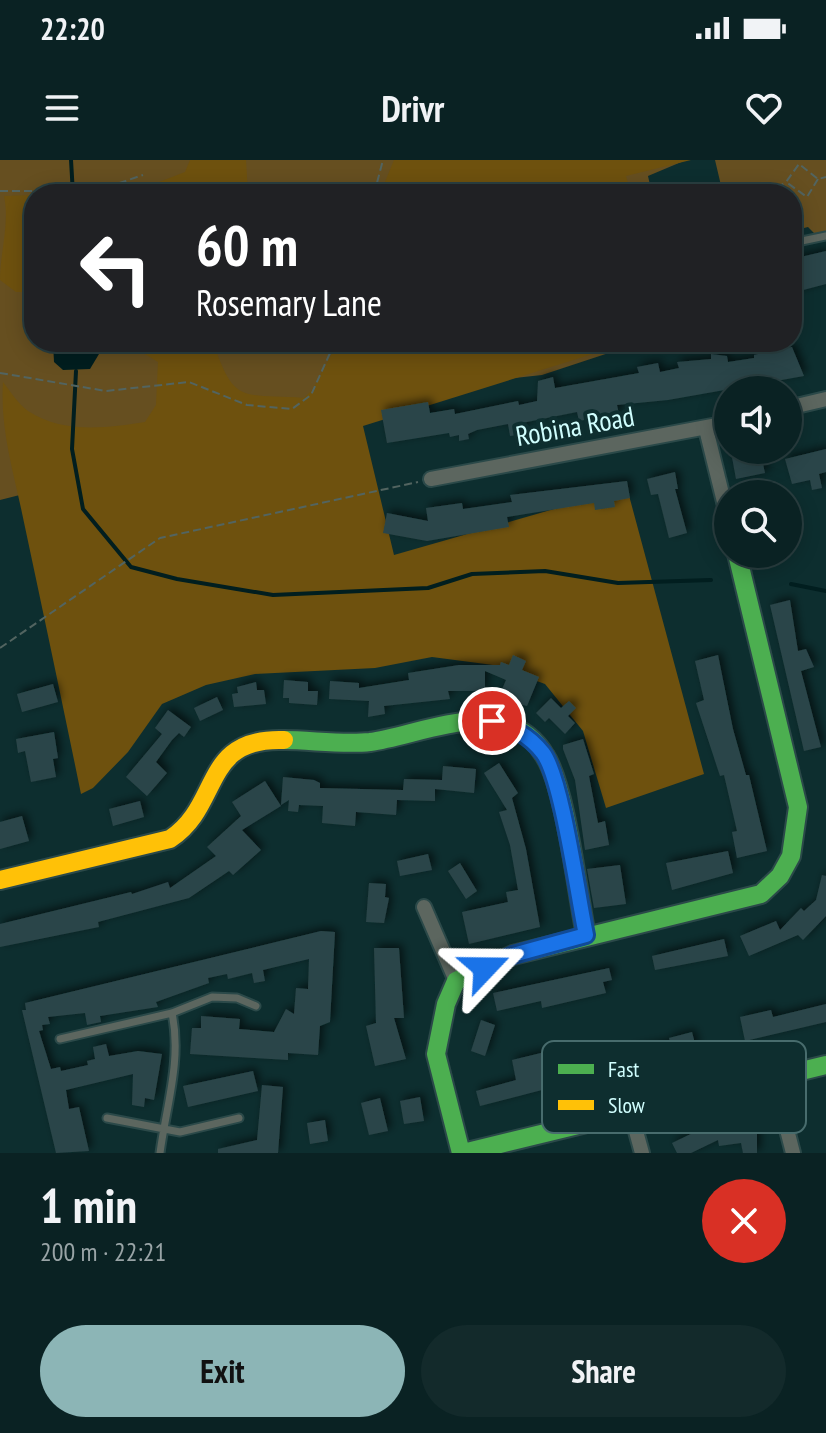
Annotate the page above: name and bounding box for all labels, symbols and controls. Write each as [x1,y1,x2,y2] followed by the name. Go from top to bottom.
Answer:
[40,9,105,48] text: 22:20
[382,85,444,132] text: Drivr
[40,86,84,130] icon: menu
[742,86,786,130] icon: heart
[196,209,298,281] text: 60 m
[64,216,168,320] icon: left
[196,279,382,326] text: Rosemary Lane
[714,376,802,568] map controls
[714,376,802,464] button: sound
[513,397,637,454] street label: Robina Road
[714,480,802,568] button: search
[458,687,526,755] pin
[470,699,514,743] icon: arrive
[443,926,527,1010] position arrow
[542,1041,806,1133] legend
[608,1055,639,1083] text: Fast
[608,1091,645,1119] text: Slow
[40,1174,137,1236] text: 1 min
[702,1179,786,1263] button: close
[40,1235,166,1268] text: 200 m · 22:21
[40,1325,405,1417] button: Exit
[421,1325,786,1417] button: Share

